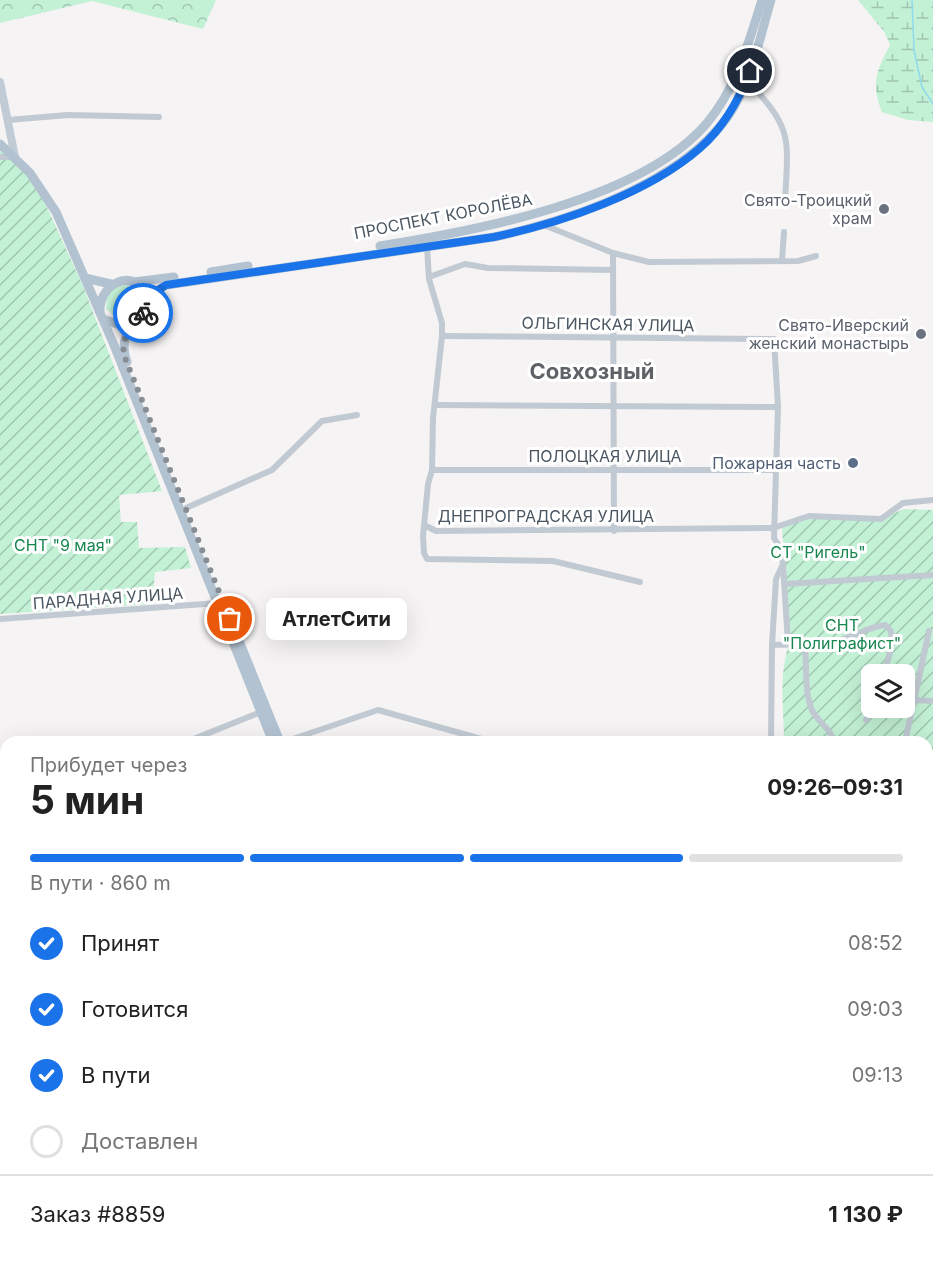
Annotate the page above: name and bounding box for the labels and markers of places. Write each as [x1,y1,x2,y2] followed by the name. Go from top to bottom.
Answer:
[724,45,775,96] pin
[744,190,872,228] place label: Свято-Троицкий храм
[877,202,891,216] marker: Свято-Троицкий храм
[749,315,909,353] place label: Свято-Иверский женский монастырь
[914,327,928,341] marker: Свято-Иверский женский монастырь
[712,453,841,473] place label: Пожарная часть
[846,456,860,470] marker: Пожарная часть
[204,593,255,644] pin
[266,598,407,640] callout: АтлетСити

